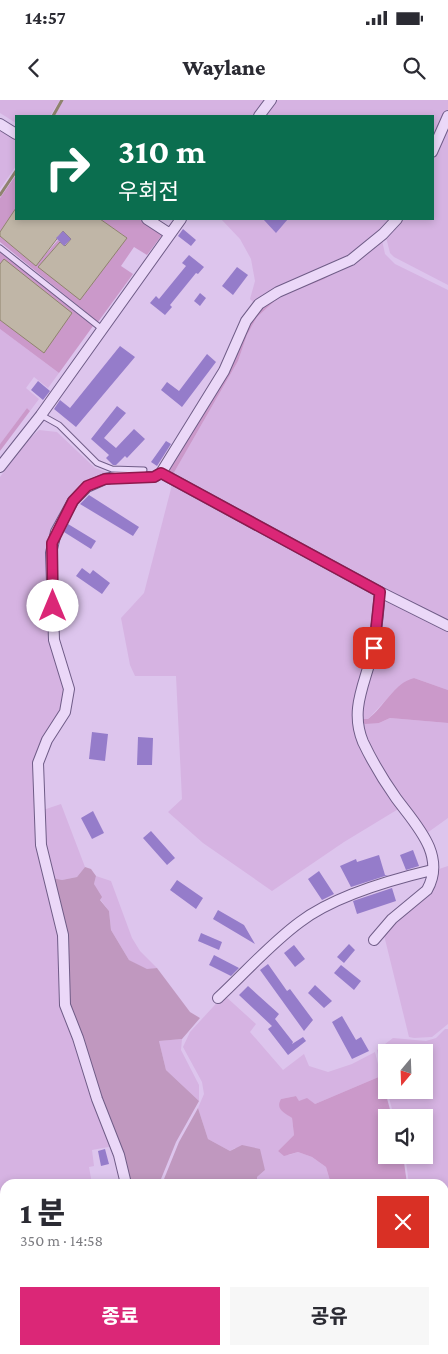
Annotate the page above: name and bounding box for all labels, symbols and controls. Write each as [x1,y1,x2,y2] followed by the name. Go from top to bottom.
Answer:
[25,7,66,28] text: 14:57
[20,54,48,82] icon: back
[400,54,428,82] icon: search
[182,55,266,80] text: Waylane
[118,132,206,171] text: 310 m
[35,135,100,200] icon: right
[118,179,179,204] text: 우회전
[26,579,78,631] position arrow
[353,627,395,669] pin
[360,634,388,662] icon: arrive
[378,1044,432,1099] north arrow
[378,1044,433,1164] map controls
[378,1109,433,1164] button: sound
[20,1196,65,1229] text: 1 분
[377,1196,429,1248] button: close
[20,1232,103,1249] text: 350 m · 14:58
[20,1287,220,1345] button: 종료
[230,1287,429,1345] button: 공유

